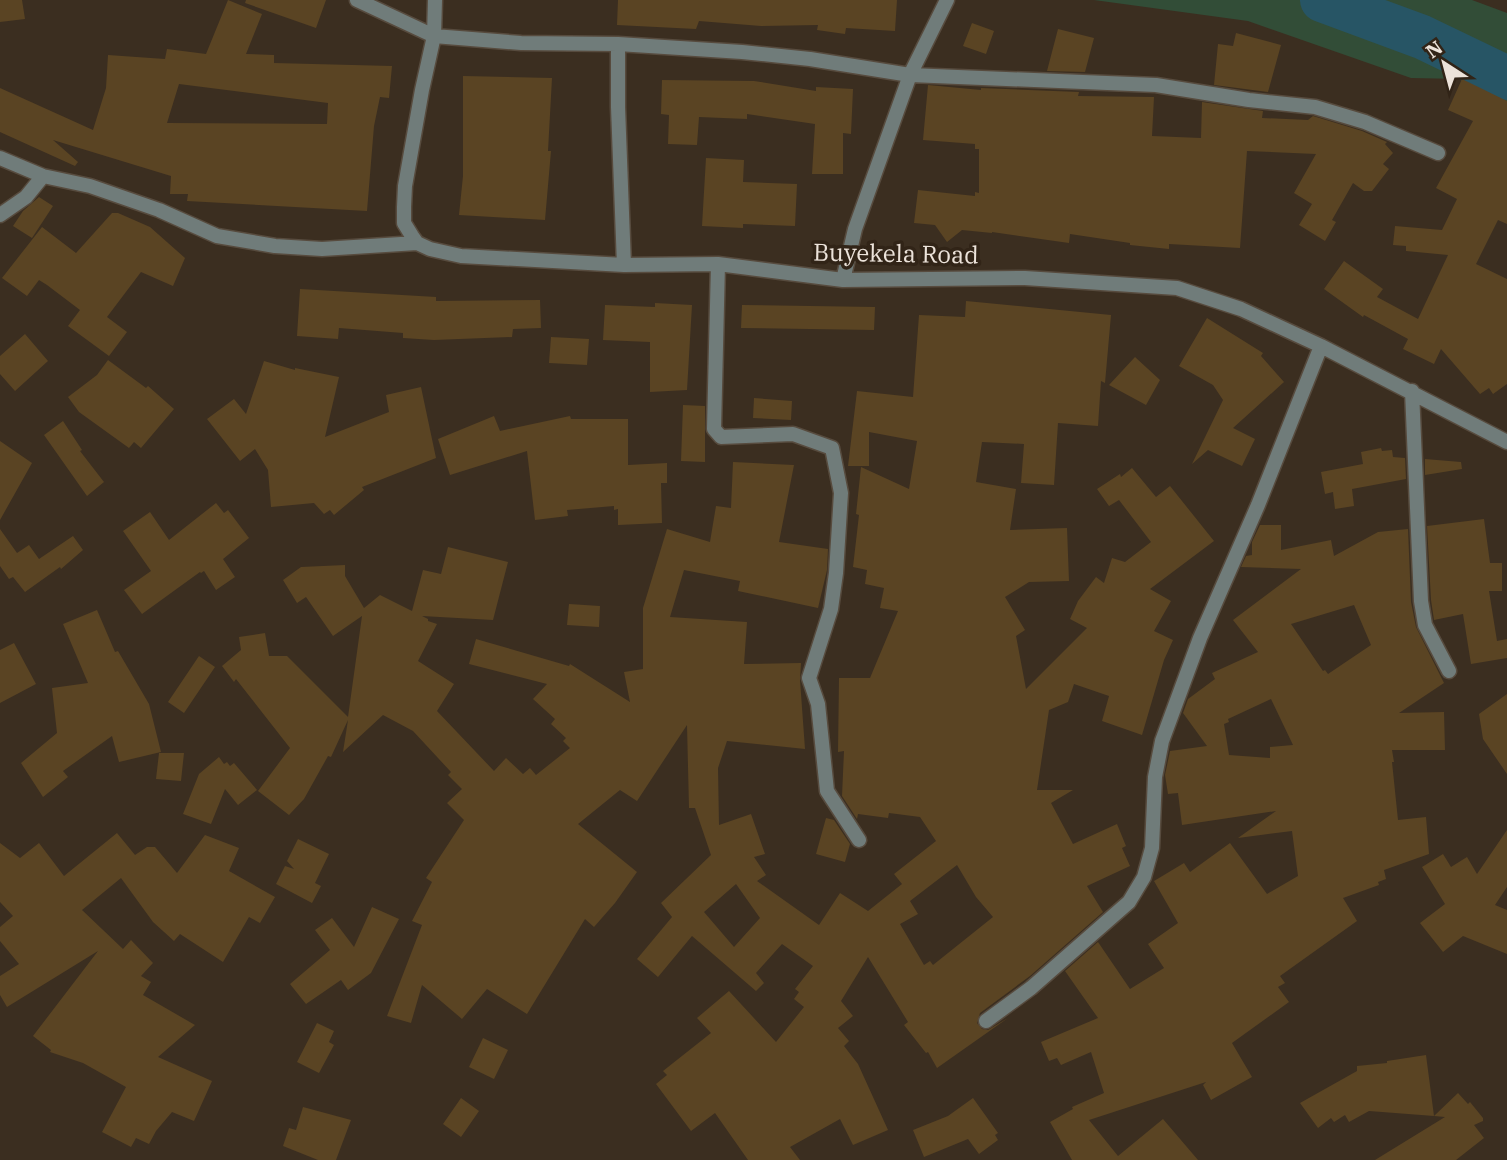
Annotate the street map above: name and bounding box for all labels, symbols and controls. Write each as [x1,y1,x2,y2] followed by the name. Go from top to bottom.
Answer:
[1409,28,1479,98] north arrow
[1421,35,1447,63] text: N
[813,236,979,270] street label: Buyekela Road

